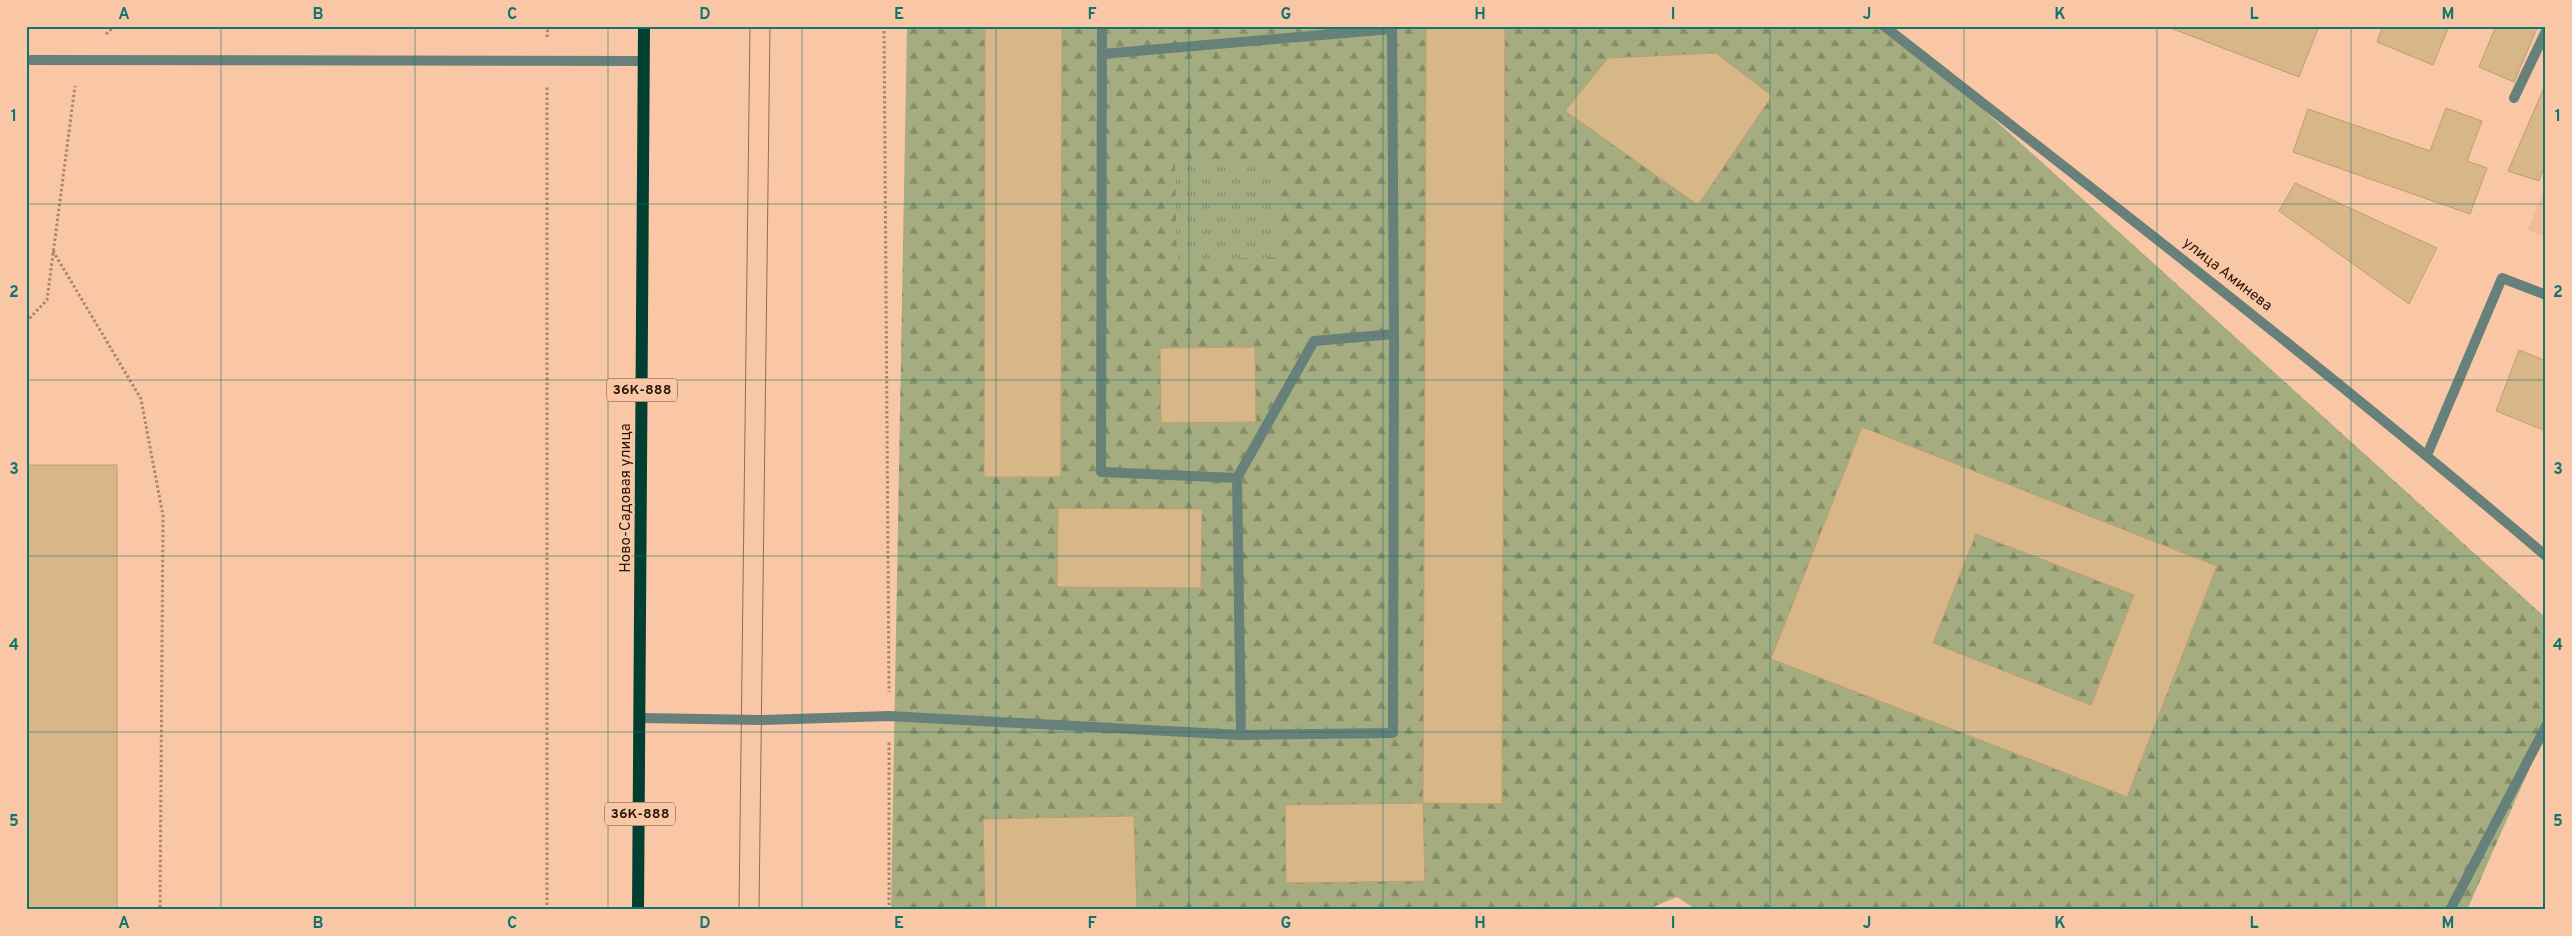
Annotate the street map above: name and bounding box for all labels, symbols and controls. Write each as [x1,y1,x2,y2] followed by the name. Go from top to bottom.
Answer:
[118,5,130,25] text: A
[312,5,324,25] text: B
[507,5,517,25] text: C
[699,5,711,25] text: D
[894,5,904,25] text: E
[1087,5,1097,25] text: F
[1281,5,1291,25] text: G
[1474,5,1486,25] text: H
[1671,5,1675,25] text: I
[1863,5,1871,25] text: J
[2054,5,2066,25] text: K
[2249,5,2259,25] text: L
[2442,5,2454,25] text: M
[11,107,17,127] text: 1
[2555,107,2561,127] text: 1
[2178,234,2276,316] street label: улица Аминева
[9,283,19,303] text: 2
[2553,283,2563,303] text: 2
[607,378,677,402] road number: 36К-888
[617,423,636,573] street label: Ново-Садовая улица
[9,460,19,480] text: 3
[2553,460,2563,480] text: 3
[9,636,19,656] text: 4
[2553,636,2563,656] text: 4
[605,802,675,826] road number: 36К-888
[9,812,19,832] text: 5
[2553,812,2563,832] text: 5
[118,914,130,934] text: A
[312,914,324,934] text: B
[507,914,517,934] text: C
[699,914,711,934] text: D
[894,914,904,934] text: E
[1087,914,1097,934] text: F
[1281,914,1291,934] text: G
[1474,914,1486,934] text: H
[1671,914,1675,934] text: I
[1863,914,1871,934] text: J
[2054,914,2066,934] text: K
[2249,914,2259,934] text: L
[2442,914,2454,934] text: M

